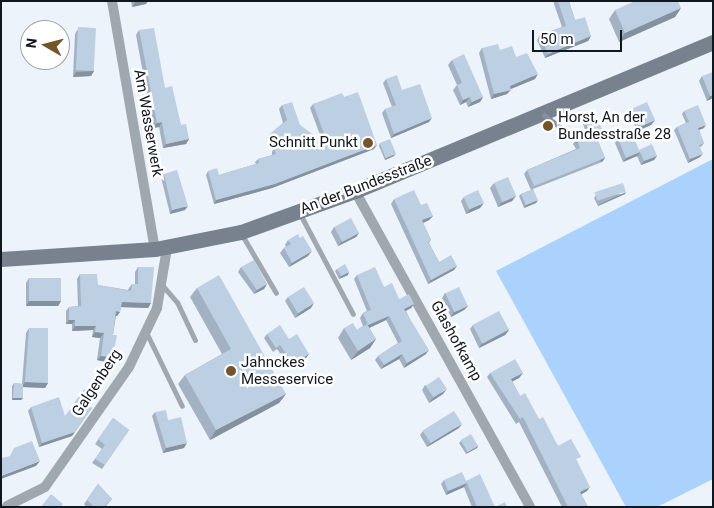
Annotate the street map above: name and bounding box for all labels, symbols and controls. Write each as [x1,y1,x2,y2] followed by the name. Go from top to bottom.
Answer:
[20,20,70,70] north arrow
[534,20,624,52] scale bar
[540,30,574,48] text: 50 m
[23,37,40,49] text: N
[130,68,166,178] street label: Am Wasserwerk
[558,108,671,143] place label: Horst, An der Bundesstraße 28
[542,120,554,132] marker: Horst, An der Bundesstraße 28
[269,134,358,152] place label: Schnitt Punkt
[362,137,374,149] marker: Schnitt Punkt
[298,152,434,218] street label: An der Bundesstraße
[427,298,485,384] street label: Glashofkamp
[69,346,125,420] street label: Galgenberg
[241,353,333,388] place label: Jahnckes Messeservice
[225,365,237,377] marker: Jahnckes Messeservice

